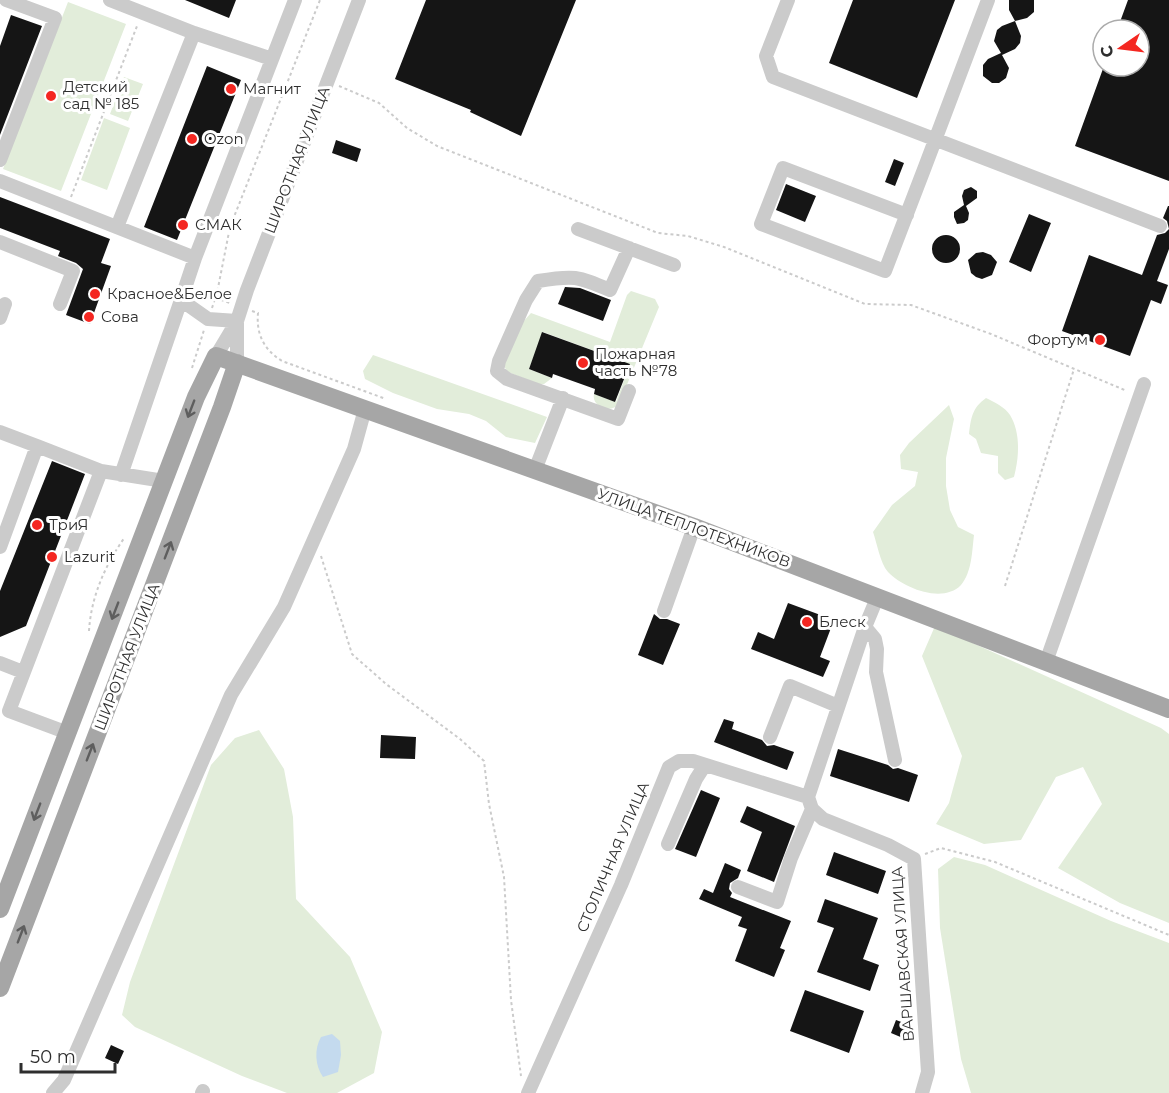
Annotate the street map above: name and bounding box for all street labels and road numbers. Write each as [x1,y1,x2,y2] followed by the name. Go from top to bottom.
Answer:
[260,83,333,236] street label: ШИРОТНАЯ УЛИЦА
[595,484,793,571] street label: УЛИЦА ТЕПЛОТЕХНИКОВ
[90,580,163,733] street label: ШИРОТНАЯ УЛИЦА
[572,779,653,935] street label: СТОЛИЧНАЯ УЛИЦА
[887,866,918,1042] street label: ВАРШАВСКАЯ УЛИЦА

